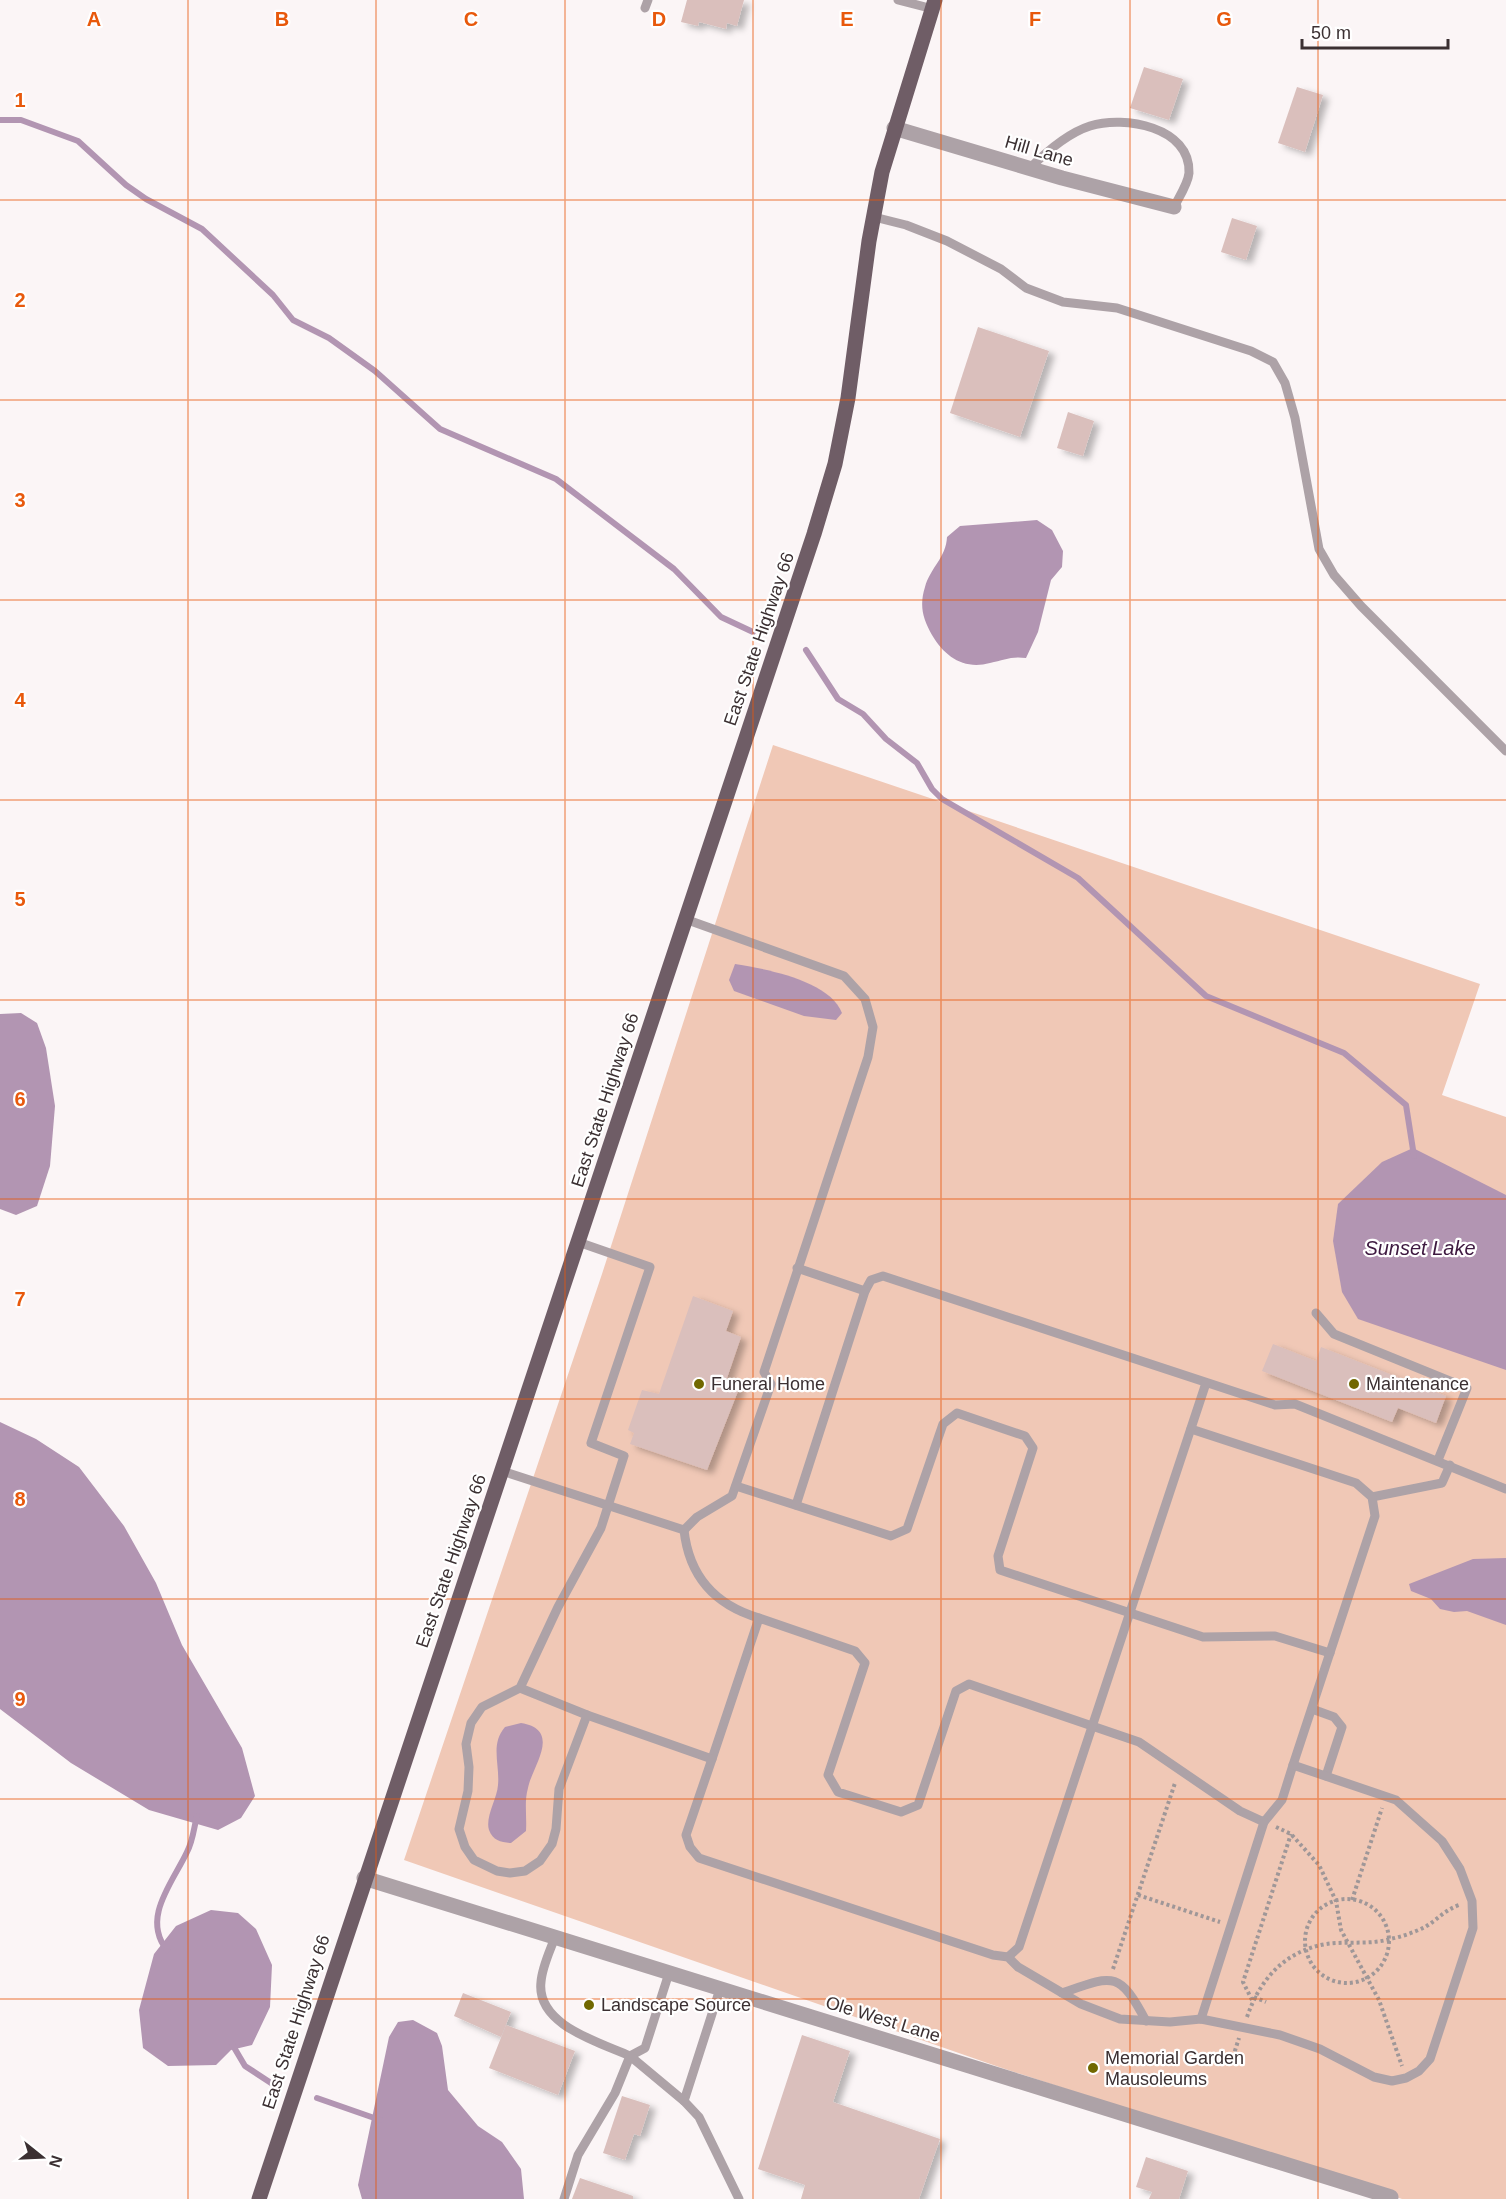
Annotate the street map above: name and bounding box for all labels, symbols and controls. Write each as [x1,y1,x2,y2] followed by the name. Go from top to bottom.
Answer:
[87,8,101,30] text: A
[275,8,289,30] text: B
[464,8,478,30] text: C
[652,8,666,30] text: D
[840,8,854,30] text: E
[1029,8,1041,30] text: F
[1216,8,1232,30] text: G
[1302,12,1448,50] scale bar
[1311,23,1351,43] text: 50 m
[14,89,26,111] text: 1
[1003,132,1075,170] street label: Hill Lane
[14,289,26,311] text: 2
[14,489,26,511] text: 3
[720,550,798,728] street label: East State Highway 66
[14,689,26,711] text: 4
[14,888,26,910] text: 5
[567,1010,643,1190] street label: East State Highway 66
[14,1088,26,1110] text: 6
[1364,1237,1476,1259] water label: Sunset Lake
[14,1288,26,1310] text: 7
[711,1374,825,1394] place label: Funeral Home
[1366,1374,1469,1394] place label: Maintenance
[692,1377,706,1391] marker: Funeral Home
[1347,1377,1361,1391] marker: Maintenance
[412,1472,490,1650] street label: East State Highway 66
[14,1488,26,1510] text: 8
[14,1688,26,1710] text: 9
[258,1932,334,2112] street label: East State Highway 66
[823,1992,943,2046] street label: Ole West Lane
[601,1995,751,2015] place label: Landscape Source
[582,1998,596,2012] marker: Landscape Source
[1105,2048,1244,2089] place label: Memorial Garden Mausoleums
[1086,2061,1100,2075] marker: Memorial Garden Mausoleums
[12,2127,72,2187] north arrow
[46,2153,66,2170] text: N

